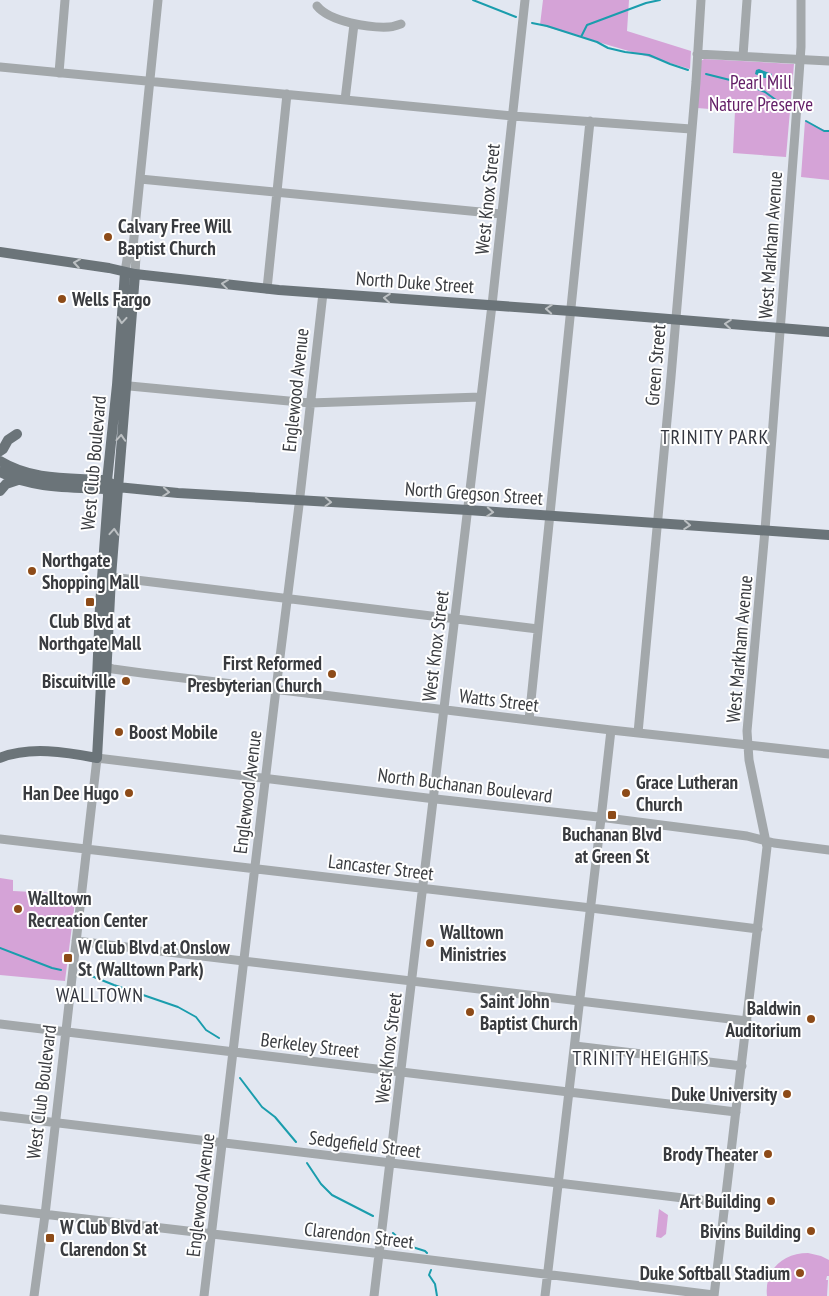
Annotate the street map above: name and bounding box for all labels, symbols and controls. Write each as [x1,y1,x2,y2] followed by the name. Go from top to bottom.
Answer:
[709,70,813,116] park label: Pearl Mill Nature Preserve
[469,142,505,256] street label: West Knox Street
[753,170,787,320] street label: West Markham Avenue
[118,214,232,260] place label: Calvary Free Will Baptist Church
[102,231,114,243] marker: Calvary Free Will Baptist Church
[73,259,82,269] one-way arrow
[355,266,476,298] street label: North Duke Street
[221,279,229,290] one-way arrow
[71,287,151,311] place label: Wells Fargo
[383,292,391,303] one-way arrow
[56,293,68,305] marker: Wells Fargo
[545,304,553,315] one-way arrow
[117,316,128,324] one-way arrow
[724,319,732,330] one-way arrow
[639,322,671,407] street label: Green Street
[277,327,313,453] street label: Englewood Avenue
[75,395,111,531] street label: West Club Boulevard
[661,424,769,450] district label: TRINITY PARK
[115,434,126,442] one-way arrow
[404,476,545,510] street label: North Gregson Street
[162,486,170,497] one-way arrow
[324,496,332,507] one-way arrow
[486,506,494,517] one-way arrow
[684,519,692,530] one-way arrow
[109,528,120,536] one-way arrow
[42,548,140,594] place label: Northgate Shopping Mall
[26,565,38,577] marker: Northgate Shopping Mall
[721,574,757,724] street label: West Markham Avenue
[416,588,454,703] street label: West Knox Street
[84,596,96,608] marker: Club Blvd at Northgate Mall
[39,609,142,655] place label: Club Blvd at Northgate Mall
[187,651,322,697] place label: First Reformed Presbyterian Church
[326,668,338,680] marker: First Reformed Presbyterian Church
[42,669,116,693] place label: Biscuitville
[120,675,132,687] marker: Biscuitville
[458,683,541,717] street label: Watts Street
[129,720,218,744] place label: Boost Mobile
[113,726,125,738] marker: Boost Mobile
[228,729,266,855] street label: Englewood Avenue
[376,762,554,808] street label: North Buchanan Boulevard
[636,770,738,816] place label: Grace Lutheran Church
[23,781,119,805] place label: Han Dee Hugo
[123,787,135,799] marker: Han Dee Hugo
[620,787,632,799] marker: Grace Lutheran Church
[606,809,618,821] marker: Buchanan Blvd at Green St
[562,822,662,868] place label: Buchanan Blvd at Green St
[327,849,436,885] street label: Lancaster Street
[27,886,148,932] place label: Walltown Recreation Center
[12,903,24,915] marker: Walltown Recreation Center
[439,920,507,966] place label: Walltown Ministries
[77,935,230,981] place label: W Club Blvd at Onslow St (Walltown Park)
[424,937,436,949] marker: Walltown Ministries
[62,952,74,964] marker: W Club Blvd at Onslow St (Walltown Park)
[56,982,144,1008] district label: WALLTOWN
[480,989,578,1035] place label: Saint John Baptist Church
[369,990,407,1105] street label: West Knox Street
[724,996,801,1042] place label: Baldwin Auditorium
[464,1006,476,1018] marker: Saint John Baptist Church
[805,1013,817,1025] marker: Baldwin Auditorium
[21,1024,61,1160] street label: West Club Boulevard
[259,1027,361,1063] street label: Berkeley Street
[572,1045,710,1071] district label: TRINITY HEIGHTS
[671,1082,777,1106] place label: Duke University
[781,1088,793,1100] marker: Duke University
[308,1125,423,1163] street label: Sedgefield Street
[181,1132,219,1258] street label: Englewood Avenue
[663,1142,758,1166] place label: Brody Theater
[762,1148,774,1160] marker: Brody Theater
[679,1189,761,1213] place label: Art Building
[765,1195,777,1207] marker: Art Building
[59,1215,159,1261] place label: W Club Blvd at Clarendon St
[303,1216,416,1254] street label: Clarendon Street
[700,1219,801,1243] place label: Bivins Building
[805,1225,817,1237] marker: Bivins Building
[44,1232,56,1244] marker: W Club Blvd at Clarendon St
[640,1261,790,1285] place label: Duke Softball Stadium
[794,1267,806,1279] marker: Duke Softball Stadium

